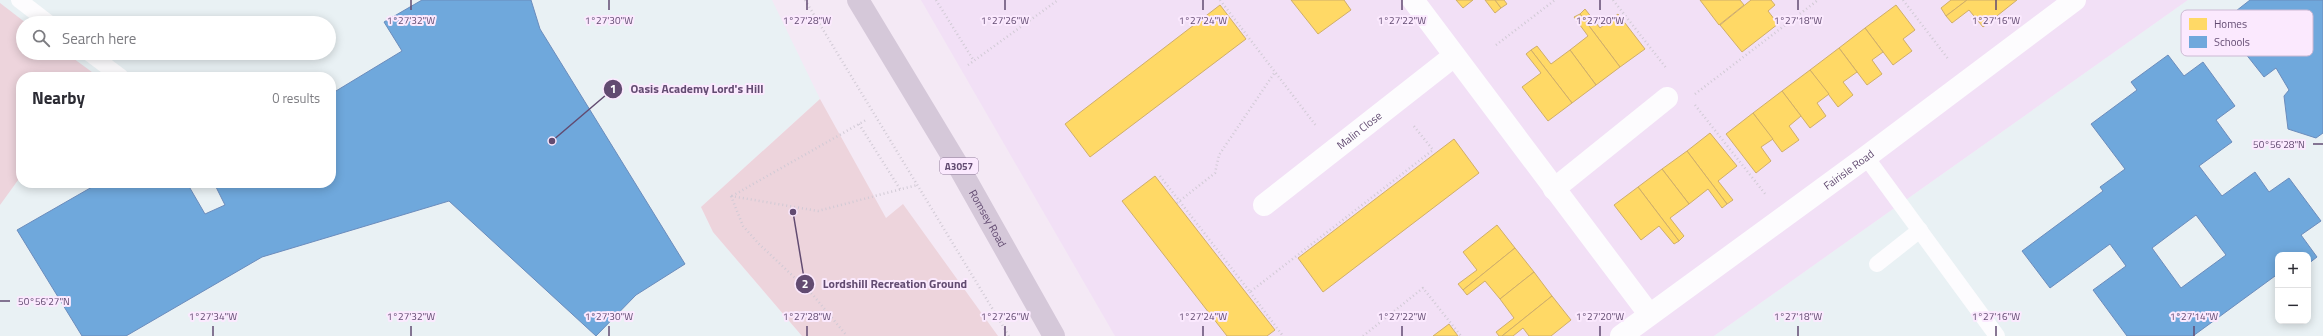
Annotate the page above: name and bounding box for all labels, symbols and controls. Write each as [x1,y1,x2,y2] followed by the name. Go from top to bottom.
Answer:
[2181,10,2313,56] legend
[387,13,435,28] text: 1°27'32"W
[585,13,633,28] text: 1°27'30"W
[783,13,831,28] text: 1°27'28"W
[981,13,1029,28] text: 1°27'26"W
[1179,13,1227,28] text: 1°27'24"W
[1378,13,1426,28] text: 1°27'22"W
[1576,13,1624,28] text: 1°27'20"W
[1774,13,1822,28] text: 1°27'18"W
[1972,13,2020,28] text: 1°27'16"W
[16,16,336,60] search box
[2214,16,2247,32] text: Homes
[30,27,52,49] icon: search
[62,27,136,50] text: Search here
[2214,34,2250,50] text: Schools
[603,77,772,101] callout: Oasis Academy Lord's Hill
[610,79,616,98] text: 1
[631,79,764,98] text: Oasis Academy Lord's Hill
[32,85,85,111] text: Nearby
[272,88,320,108] text: 0 results
[1333,107,1385,153] street label: Malin Close
[2253,137,2305,152] text: 50°56'28"N
[1820,146,1877,194] street label: Fairisle Road
[940,158,978,174] road number: A3057
[965,187,1010,250] street label: Romsey Road
[2275,252,2311,324] map controls
[2275,252,2311,288] button: +
[795,272,975,296] callout: Lordshill Recreation Ground
[802,274,808,293] text: 2
[823,274,967,293] text: Lordshill Recreation Ground
[2275,288,2311,324] button: −
[18,294,70,309] text: 50°56'27"N
[189,309,237,324] text: 1°27'34"W
[387,309,435,324] text: 1°27'32"W
[585,309,633,324] text: 1°27'30"W
[783,309,831,324] text: 1°27'28"W
[981,309,1029,324] text: 1°27'26"W
[1179,309,1227,324] text: 1°27'24"W
[1378,309,1426,324] text: 1°27'22"W
[1576,309,1624,324] text: 1°27'20"W
[1774,309,1822,324] text: 1°27'18"W
[1972,309,2020,324] text: 1°27'16"W
[2170,309,2218,324] text: 1°27'14"W

